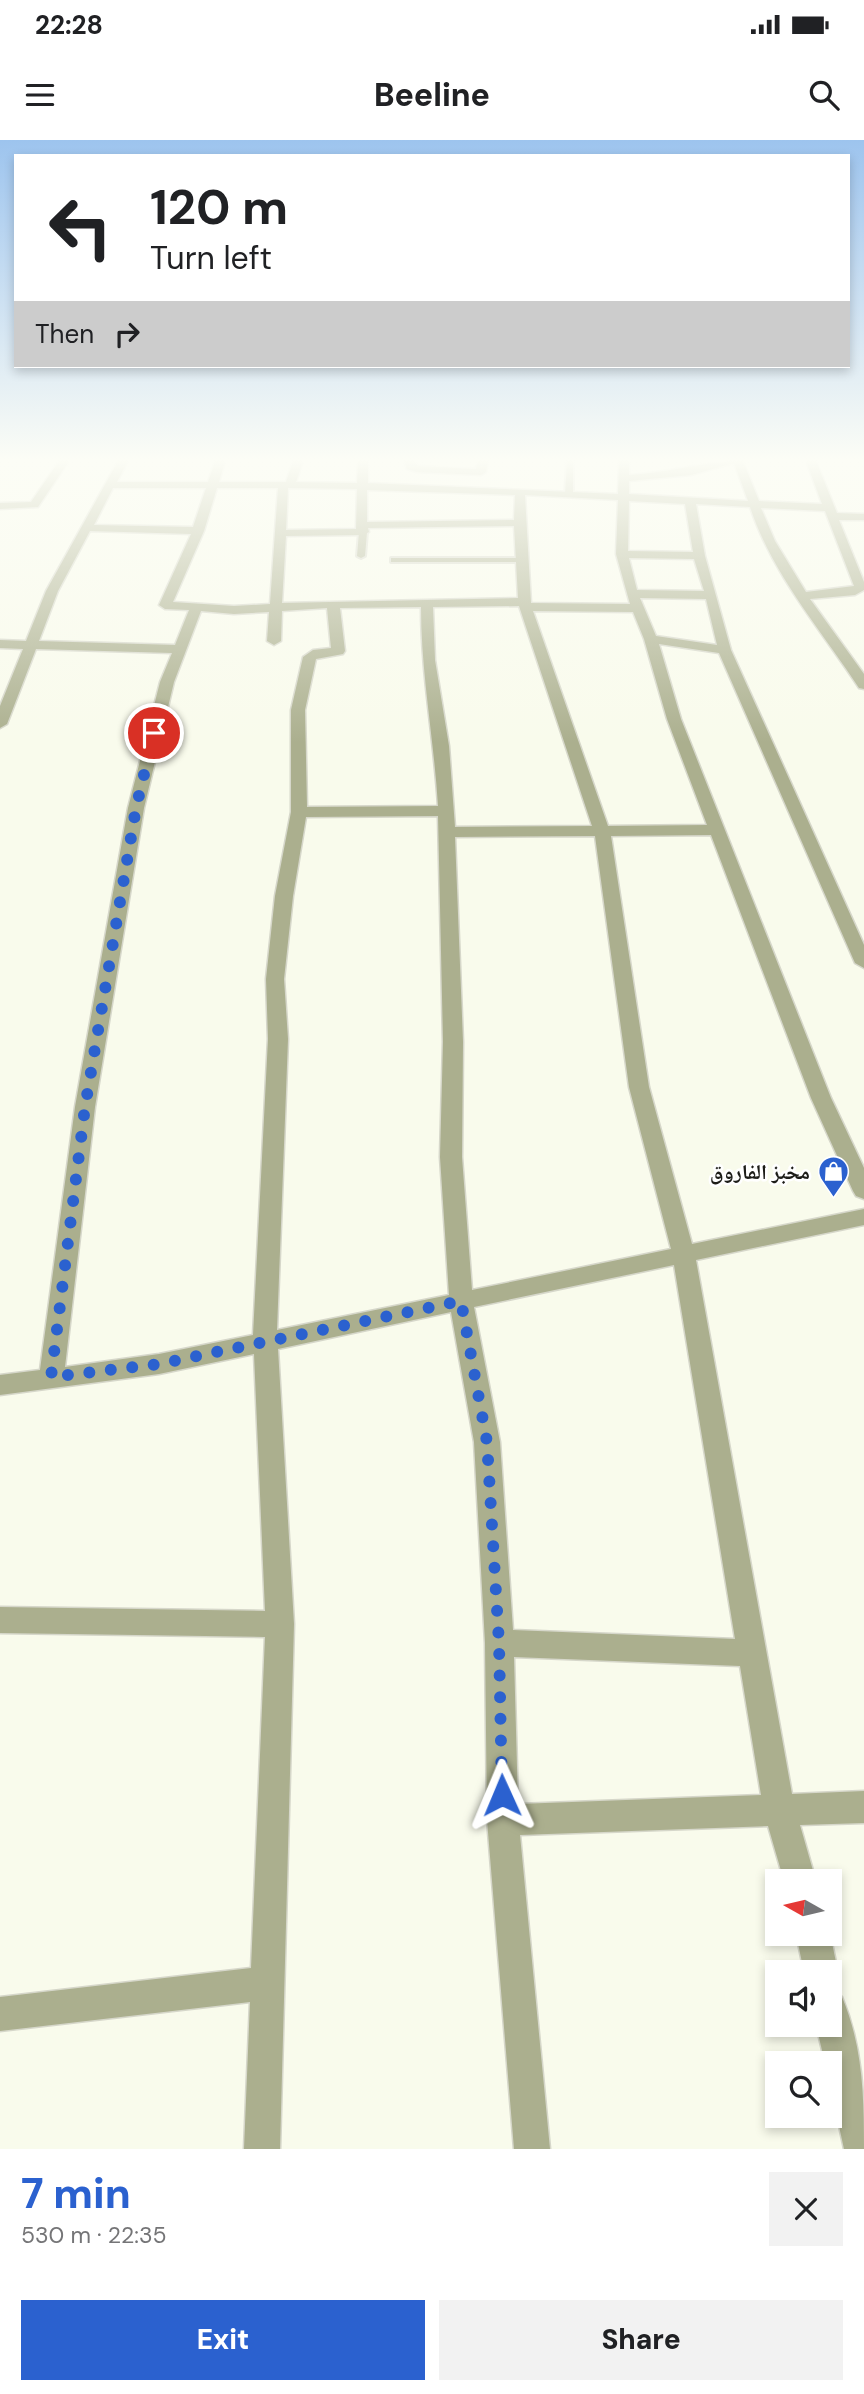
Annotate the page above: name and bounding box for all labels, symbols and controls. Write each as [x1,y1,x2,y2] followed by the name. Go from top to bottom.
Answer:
[35,8,103,42] text: 22:28
[374,74,490,116] text: Beeline
[21,76,59,114] icon: menu
[805,76,843,114] icon: search
[150,175,288,239] text: 120 m
[35,182,126,273] icon: left
[150,237,272,279] text: Turn left
[108,315,146,353] icon: right
[35,317,94,351] text: Then
[124,703,184,763] pin
[135,714,173,752] icon: arrive
[816,1155,850,1199] shop icon: مخبز الفاروق
[710,1158,810,1186] place label: مخبز الفاروق
[465,1758,539,1832] position arrow
[765,1869,842,1946] north arrow
[765,1869,842,2128] map controls
[765,1960,842,2037] button: sound
[765,2051,842,2128] button: search
[21,2166,131,2221] text: 7 min
[769,2172,843,2246] button: close
[21,2220,167,2250] text: 530 m · 22:35
[21,2300,425,2380] button: Exit
[439,2300,843,2380] button: Share

